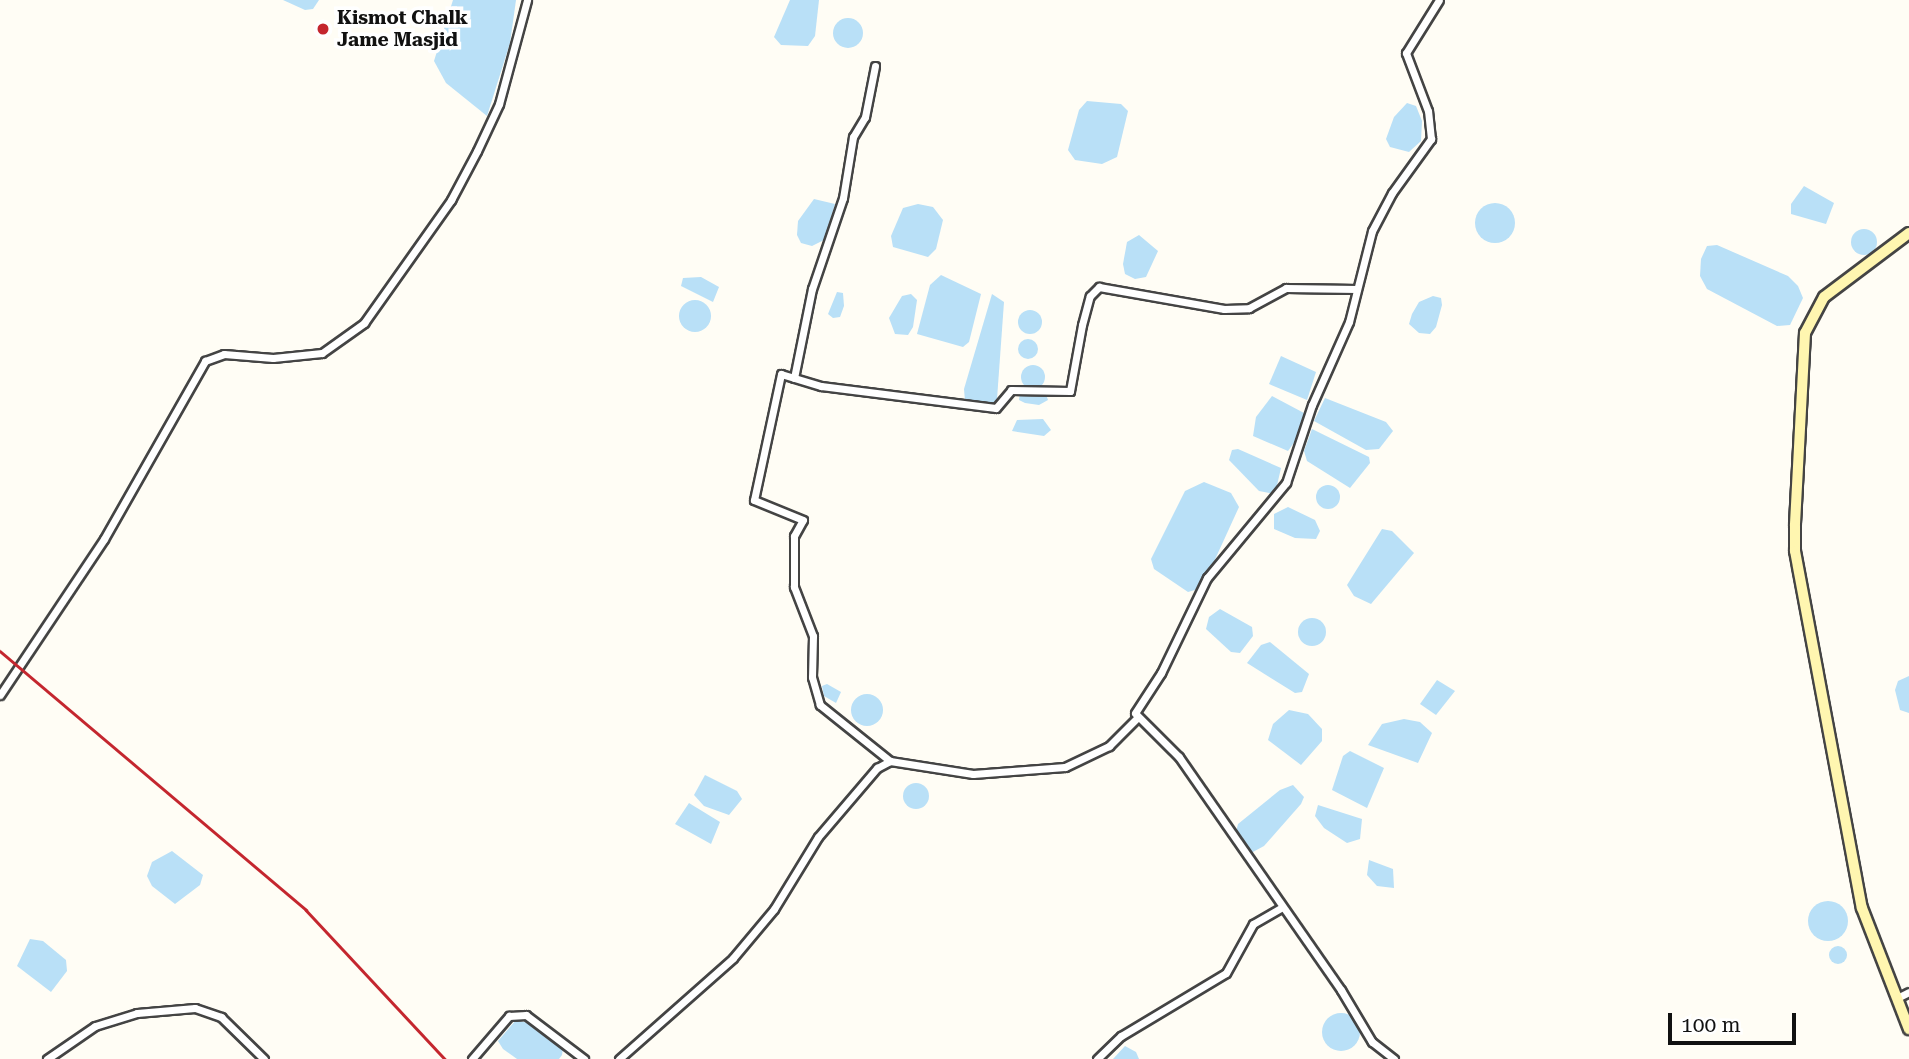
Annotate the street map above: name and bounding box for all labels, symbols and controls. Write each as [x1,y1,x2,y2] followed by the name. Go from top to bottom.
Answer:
[337,7,468,51] place label: Kismot Chalk Jame Masjid
[315,21,331,37] marker: Kismot Chalk Jame Masjid
[1671,1000,1799,1044] scale bar
[1681,1013,1741,1037] text: 100 m

